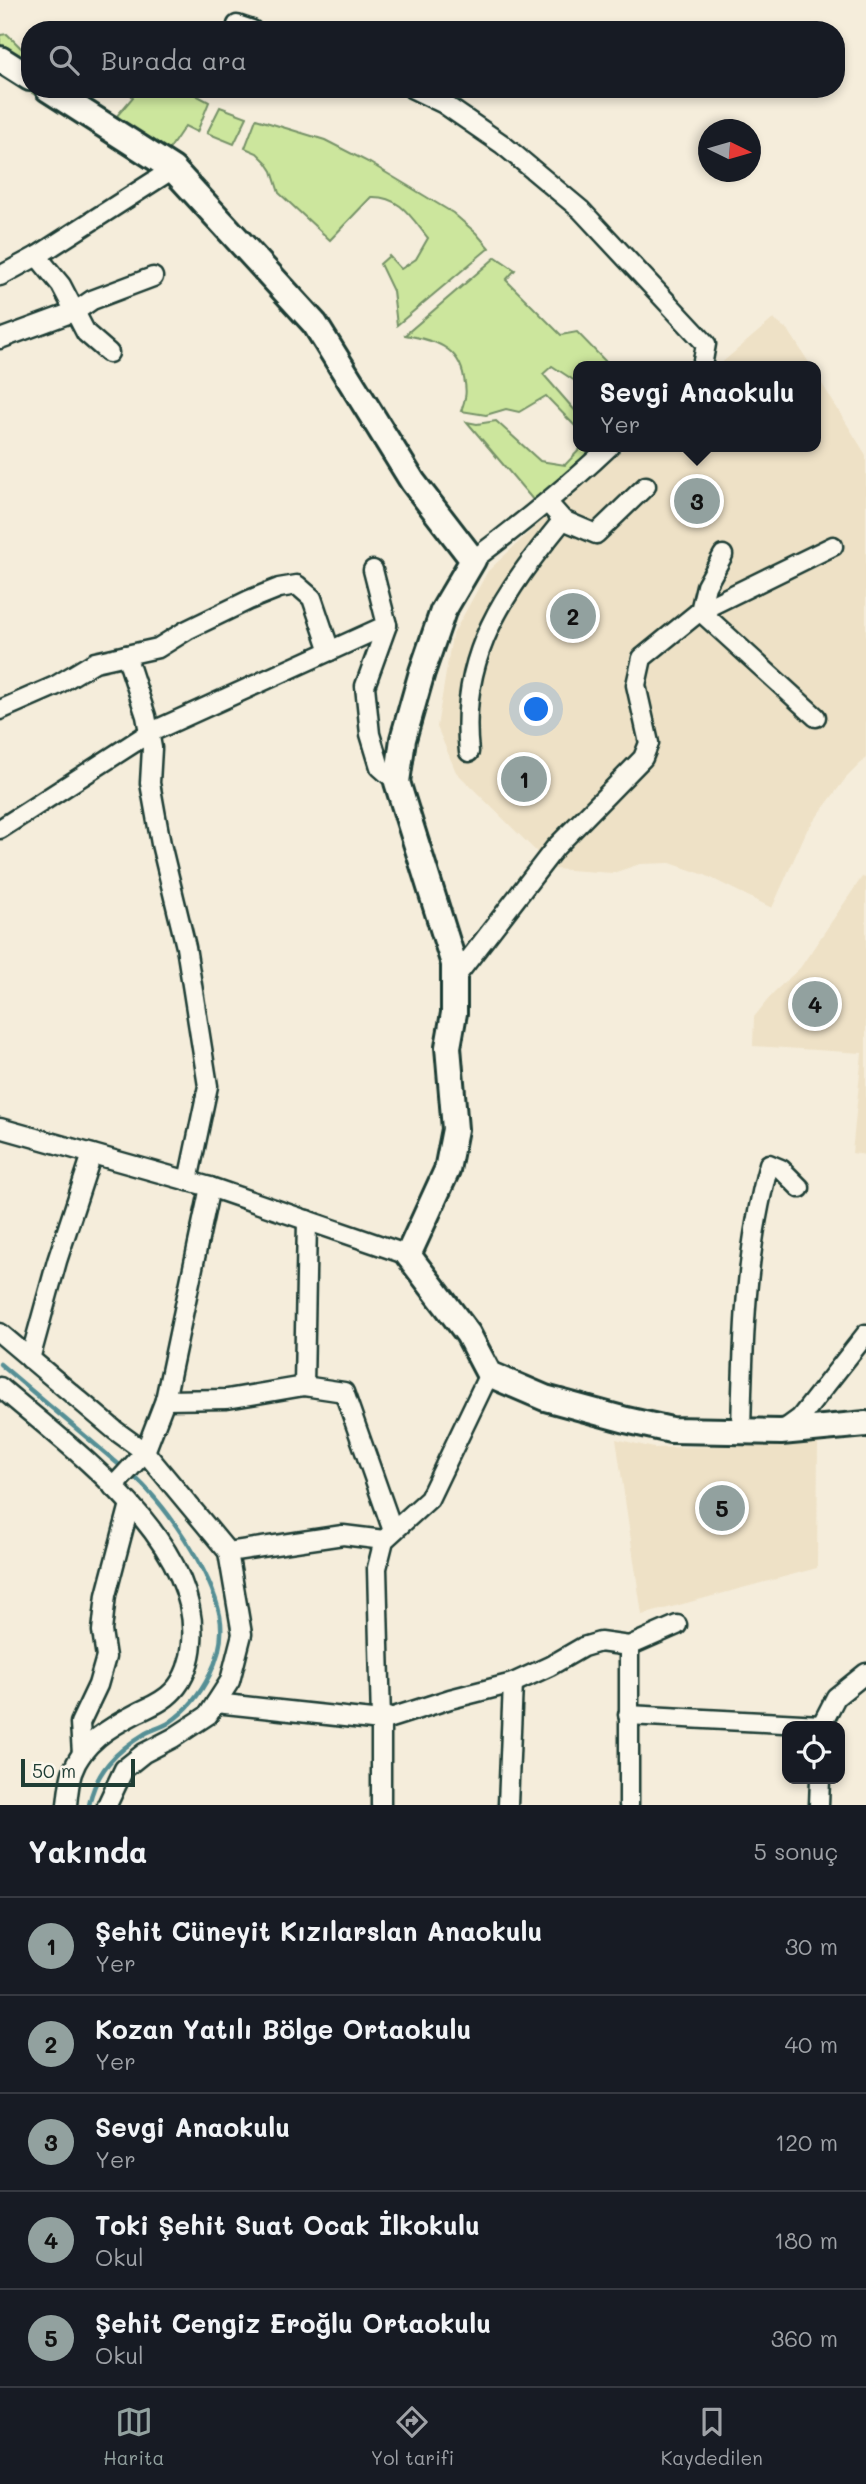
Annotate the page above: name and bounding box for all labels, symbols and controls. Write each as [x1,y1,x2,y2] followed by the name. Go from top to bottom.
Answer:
[21,21,845,98] search box
[45,41,83,79] icon: search
[101,43,247,77] text: Burada ara
[698,119,761,182] north arrow
[573,361,821,452] popup
[599,375,795,409] text: Sevgi Anaokulu
[599,409,640,439] text: Yer
[674,475,720,527] pin: 3
[550,590,596,642] pin: 2
[519,692,553,726] your location
[501,753,547,805] pin: 1
[792,978,838,1030] pin: 4
[699,1482,745,1534] pin: 5
[782,1721,845,1784] map controls
[782,1721,845,1784] button: locate
[21,1756,135,1788] scale bar
[32,1758,76,1783] text: 50 m
[28,1831,147,1871] text: Yakında
[754,1836,838,1866] text: 5 sonuç
[95,1914,543,1948] text: Şehit Cüneyit Kızılarslan Anaokulu
[46,1931,56,1961] text: 1
[785,1931,838,1961] text: 30 m
[95,1948,136,1978] text: Yer
[95,2012,471,2046] text: Kozan Yatılı Bölge Ortaokulu
[45,2029,57,2059] text: 2
[785,2029,838,2059] text: 40 m
[95,2046,136,2076] text: Yer
[95,2110,290,2144] text: Sevgi Anaokulu
[44,2127,58,2157] text: 3
[775,2127,838,2157] text: 120 m
[95,2144,136,2174] text: Yer
[95,2208,480,2242] text: Toki Şehit Suat Ocak İlkokulu
[44,2225,58,2255] text: 4
[774,2225,838,2255] text: 180 m
[95,2242,144,2272] text: Okul
[95,2306,491,2340] text: Şehit Cengiz Eroğlu Ortaokulu
[44,2323,58,2353] text: 5
[771,2323,838,2353] text: 360 m
[95,2340,144,2370] text: Okul
[103,2403,164,2470] tab: Harita
[371,2403,454,2470] tab: Yol tarifi
[661,2403,763,2470] tab: Kaydedilen

